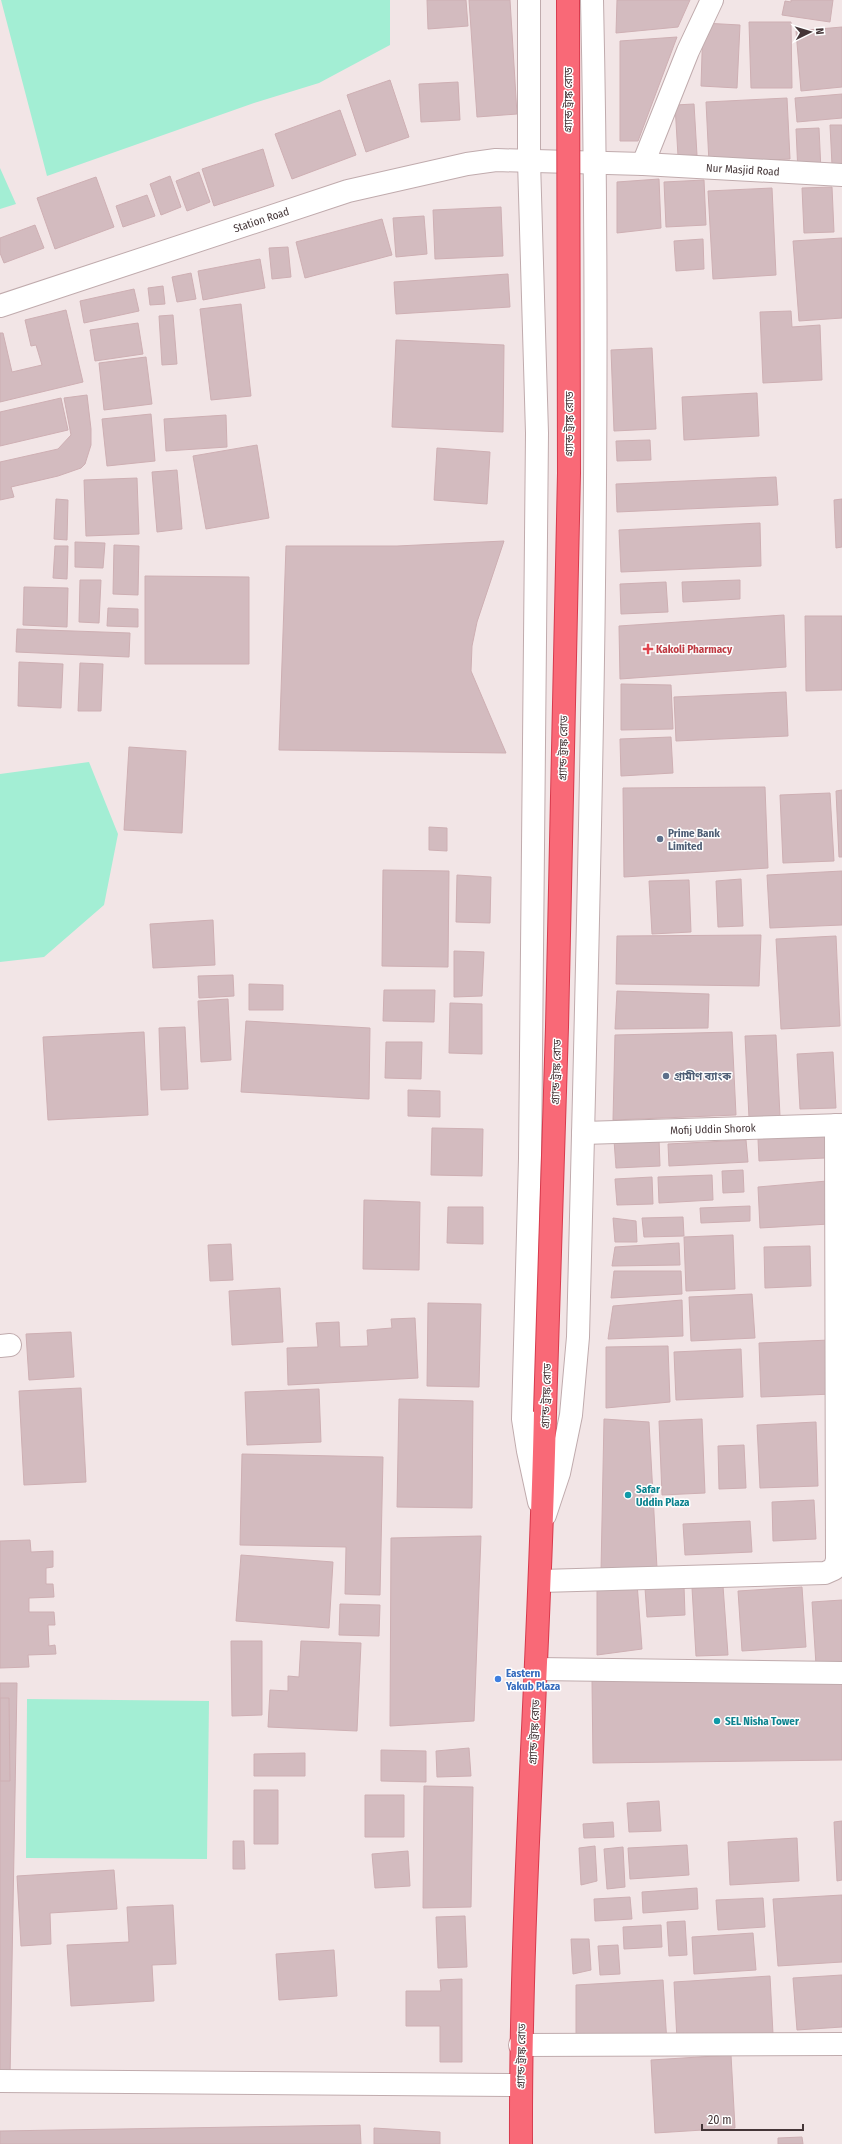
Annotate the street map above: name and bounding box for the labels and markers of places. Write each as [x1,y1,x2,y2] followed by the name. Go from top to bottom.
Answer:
[656,643,733,656] place label: Kakoli Pharmacy
[643,644,653,654] marker: Kakoli Pharmacy
[668,827,720,853] place label: Prime Bank Limited
[655,834,665,844] marker: Prime Bank Limited
[674,1070,732,1083] place label: গ্রামীণ ব্যাংক
[661,1071,671,1081] marker: গ্রামীণ ব্যাংক
[636,1483,690,1509] place label: Safar Uddin Plaza
[623,1490,633,1500] marker: Safar Uddin Plaza
[505,1667,561,1693] place label: Eastern Yakub Plaza
[493,1674,503,1684] marker: Eastern Yakub Plaza
[725,1715,800,1728] place label: SEL Nisha Tower
[712,1716,722,1726] marker: SEL Nisha Tower

